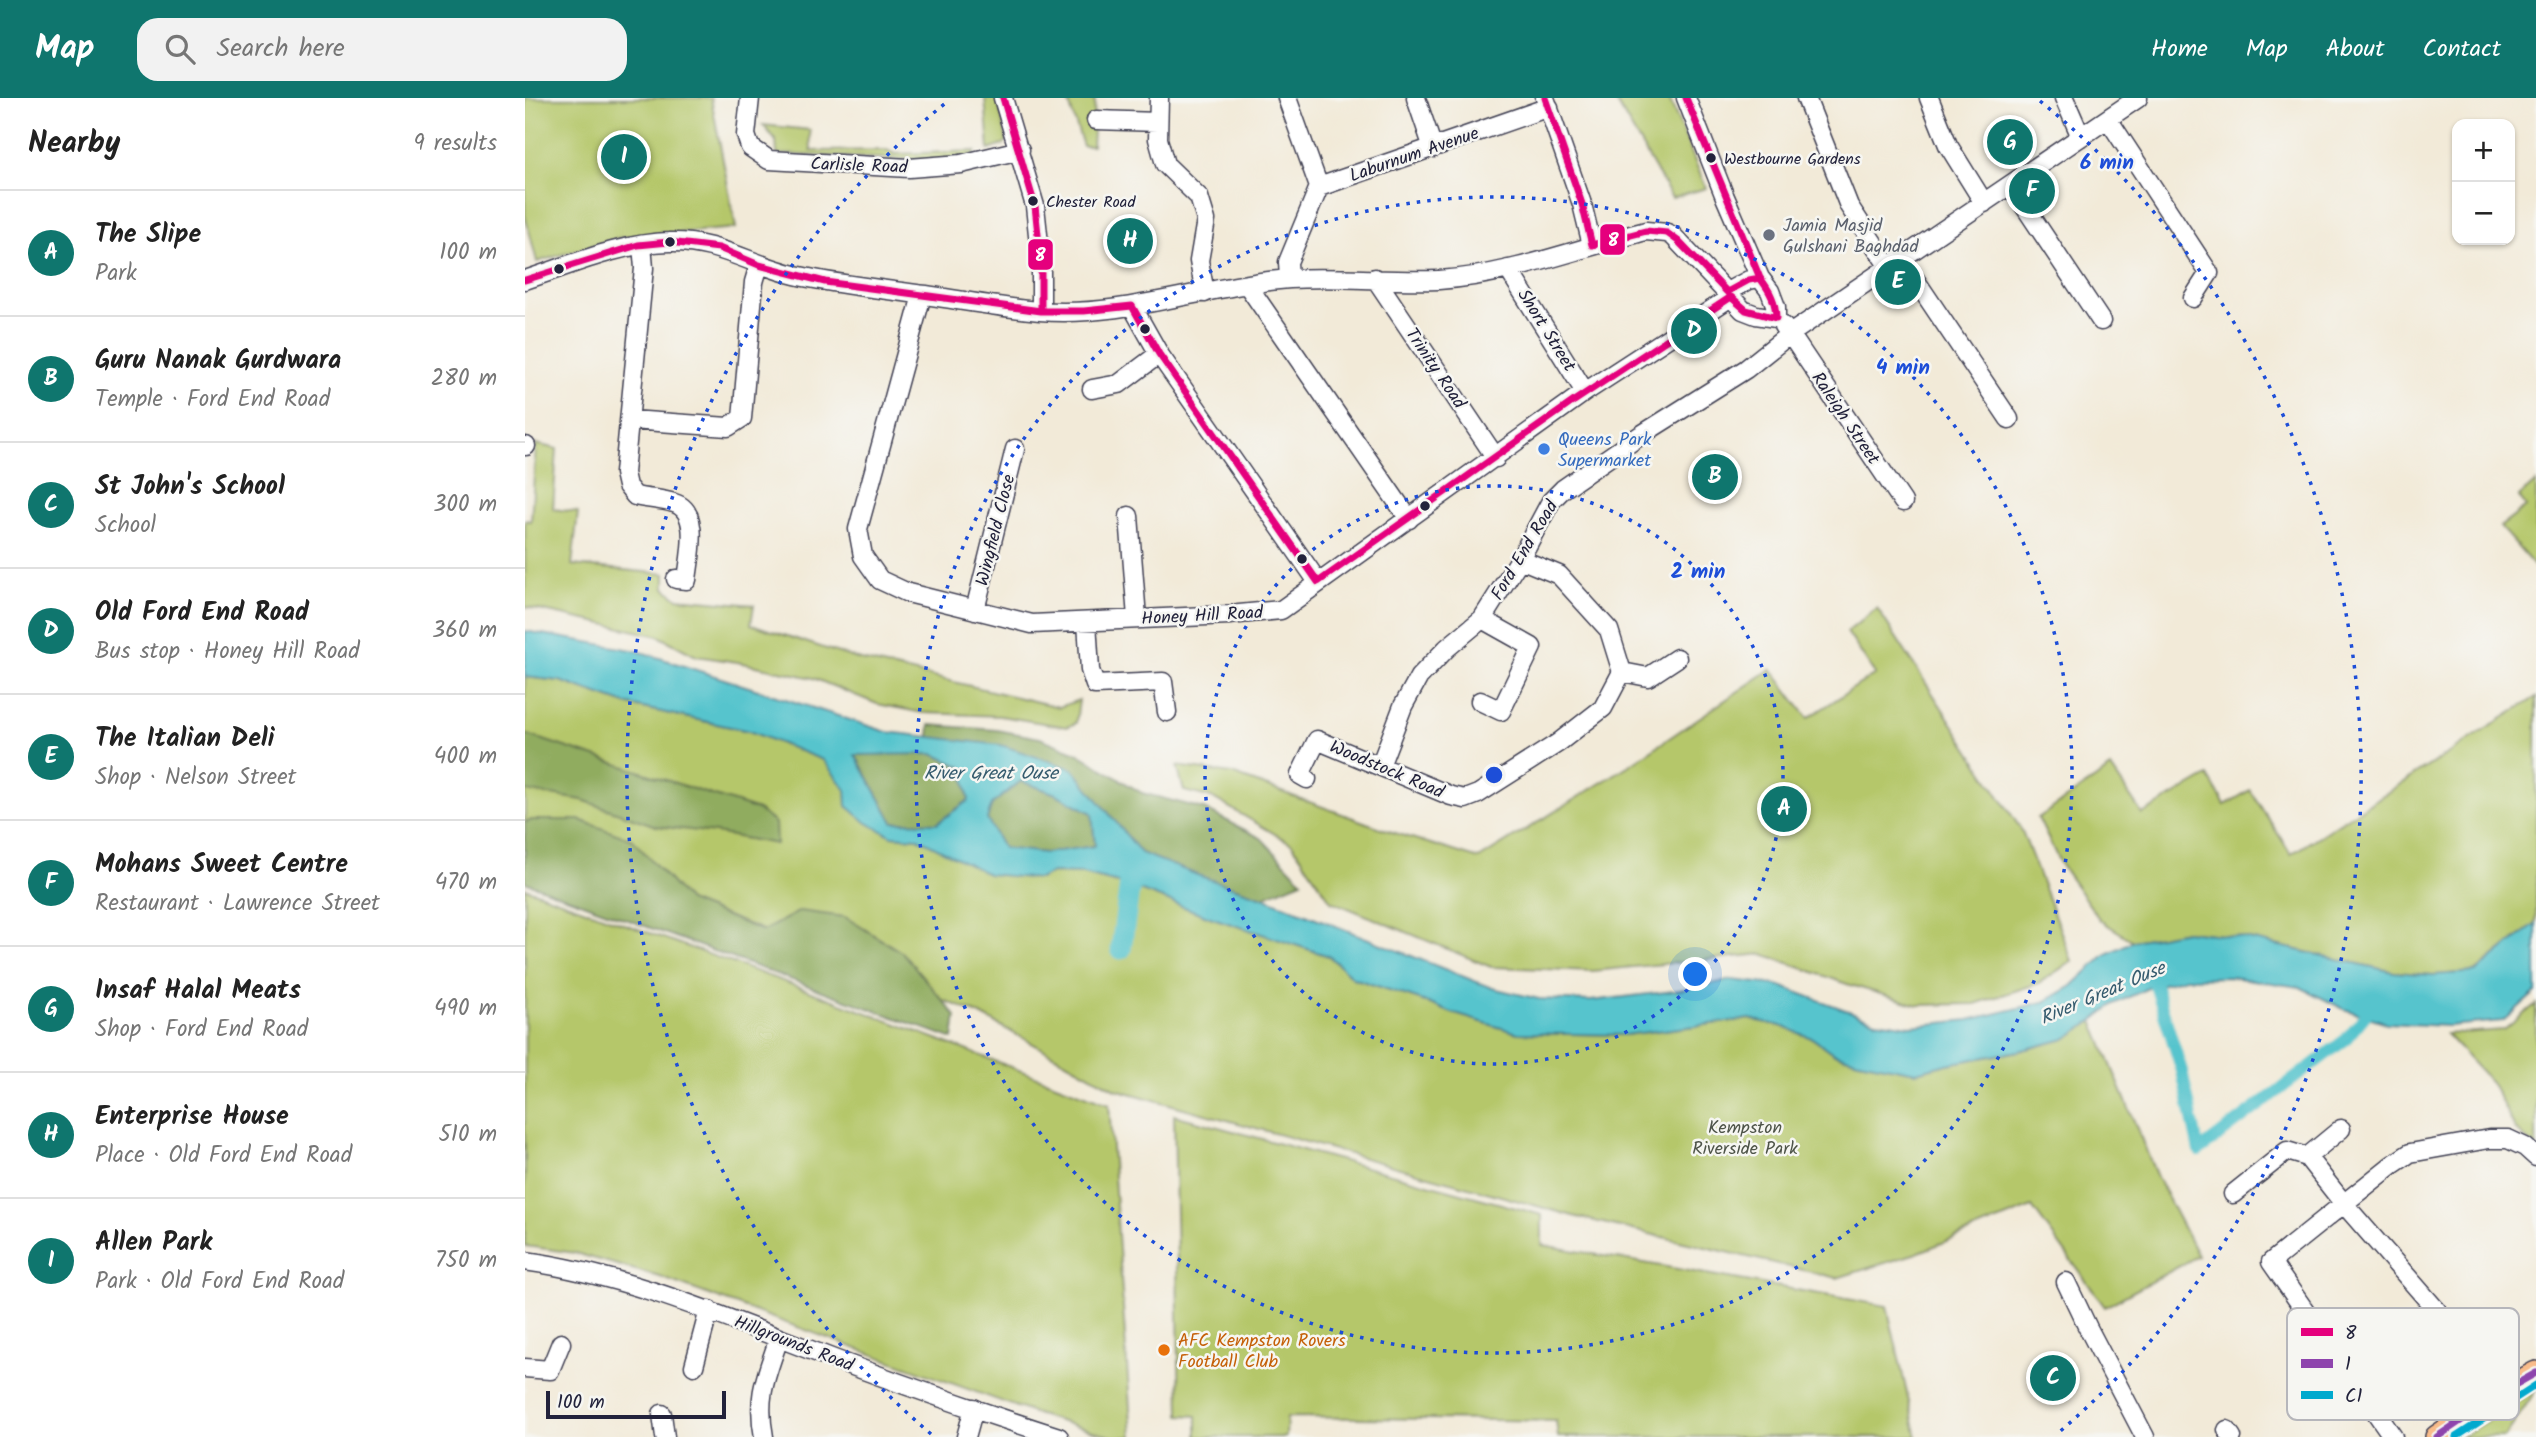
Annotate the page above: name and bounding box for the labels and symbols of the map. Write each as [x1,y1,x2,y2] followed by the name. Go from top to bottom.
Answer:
[1987,116,2033,168] pin: G
[1346,120,1483,191] street label: Laburnum Avenue
[601,131,647,183] pin: I
[1724,147,1861,172] place label: Westbourne Gardens
[2080,147,2134,180] text: 6 min
[810,150,909,183] street label: Carlisle Road
[1704,151,1718,165] marker: Westbourne Gardens
[2009,165,2055,217] pin: F
[1046,190,1136,215] place label: Chester Road
[1026,194,1040,208] marker: Chester Road
[1783,212,1919,262] place label: Jamia Masjid Gulshani Baghdad
[1107,215,1153,267] pin: H
[1599,223,1626,256] line badge: 8
[1607,226,1619,256] text: 8
[1761,227,1777,243] marker: Jamia Masjid Gulshani Baghdad
[663,235,677,249] unlabelled marker
[1027,238,1054,271] line badge: 8
[1034,241,1046,271] text: 8
[1875,256,1921,308] pin: E
[552,262,566,276] unlabelled marker
[1509,284,1583,379] street label: Short Street
[1671,305,1717,357] pin: D
[1138,322,1152,336] unlabelled marker
[1397,322,1473,416] street label: Trinity Road
[1876,352,1930,385] text: 4 min
[1803,366,1887,472] street label: Raleigh Street
[1558,426,1652,476] place label: Queens Park Supermarket
[1536,441,1552,457] marker: Queens Park Supermarket
[1692,451,1738,503] pin: B
[969,472,1024,589] street label: Wingfield Close
[1484,494,1567,606] street label: Ford End Road
[1418,499,1432,513] unlabelled marker
[1295,552,1309,566] unlabelled marker
[1671,556,1725,589] text: 2 min
[1140,599,1265,634] street label: Honey Hill Road
[1325,733,1449,808] street label: Woodstock Road
[924,759,1060,789] water label: River Great Ouse
[1482,763,1506,787] centre of rings
[1761,783,1807,835] pin: A
[2035,953,2173,1034] water label: River Great Ouse
[1678,957,1712,991] your location
[1692,1114,1798,1164] park label: Kempston Riverside Park
[729,1308,858,1381] street label: Hillgrounds Road
[2287,1308,2519,1420] legend
[2345,1319,2357,1349] text: 8
[1178,1327,1346,1377] place label: AFC Kempston Rovers Football Club
[1156,1342,1172,1358] marker: AFC Kempston Rovers Football Club
[2345,1350,2351,1380] text: 1
[2030,1352,2076,1404] pin: C
[2345,1382,2362,1412] text: C1
[546,1388,726,1420] scale bar

